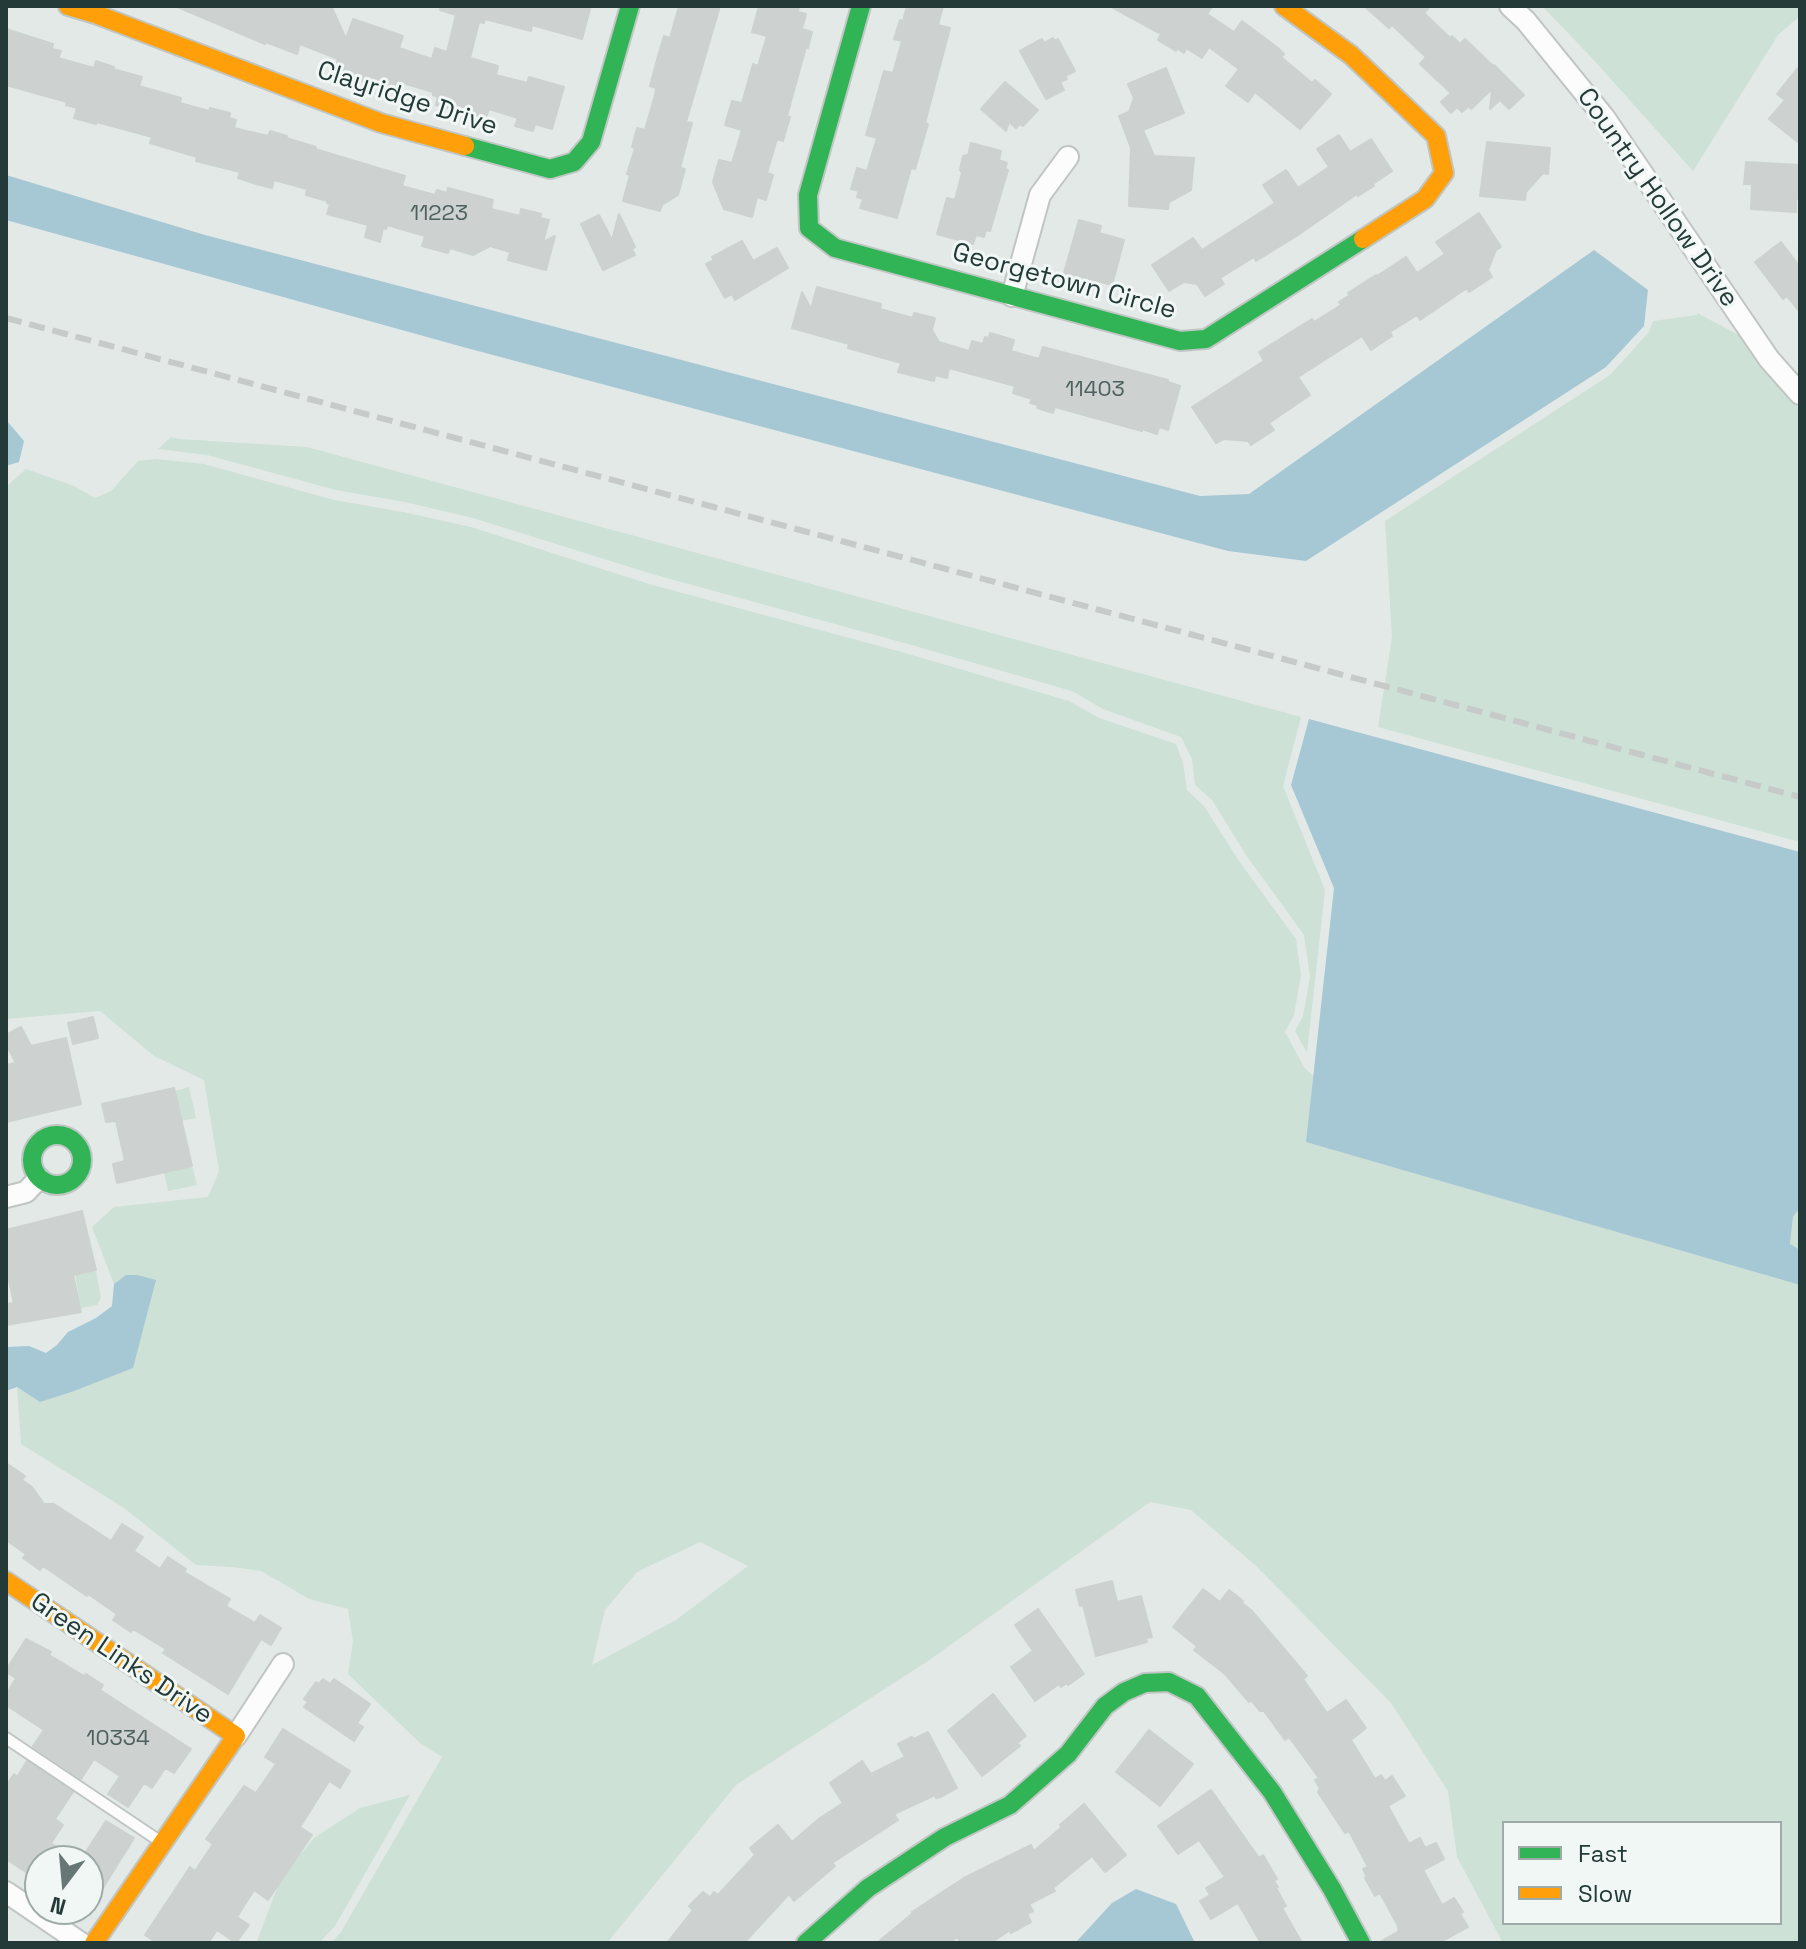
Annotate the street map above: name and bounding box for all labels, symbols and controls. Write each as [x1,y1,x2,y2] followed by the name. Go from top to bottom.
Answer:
[313,55,501,143] street label: Clayridge Drive
[1570,83,1744,313] street label: Country Hollow Drive
[410,201,468,227] house number: 11223
[949,237,1179,327] street label: Georgetown Circle
[1065,377,1125,403] house number: 11403
[24,1587,218,1731] street label: Green Links Drive
[86,1726,150,1752] house number: 10334
[1502,1821,1782,1925] legend
[1578,1838,1628,1869] text: Fast
[24,1845,104,1925] north arrow
[1578,1878,1632,1909] text: Slow
[47,1891,69,1922] text: N

